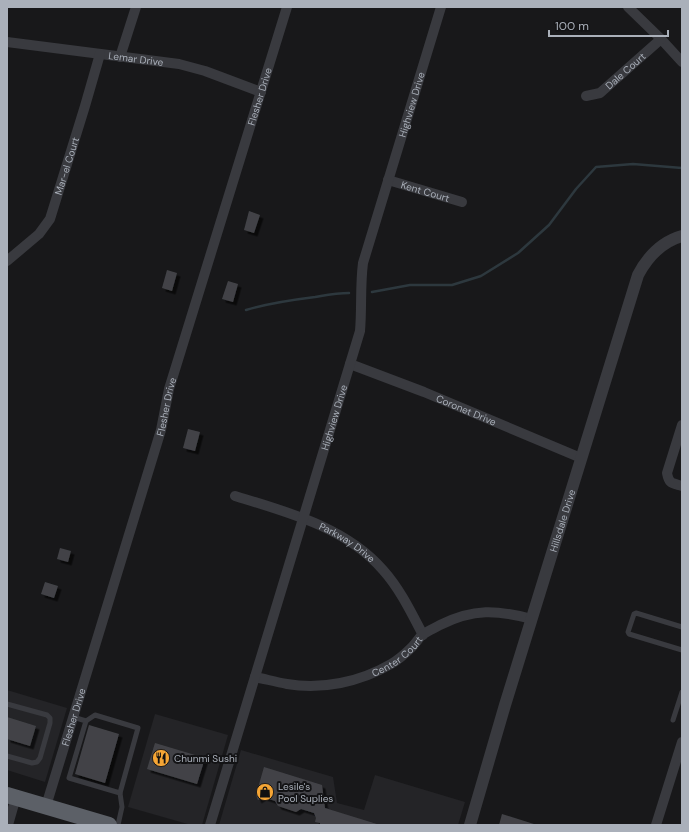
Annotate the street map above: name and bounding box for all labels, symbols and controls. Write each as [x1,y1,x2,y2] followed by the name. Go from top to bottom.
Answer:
[549,12,668,38] scale bar
[555,18,589,34] text: 100 m
[108,49,164,68] street label: Lemar Drive
[602,49,648,92] street label: Dale Court
[244,66,274,127] street label: Flesher Drive
[395,70,427,139] street label: Highview Drive
[51,135,82,197] street label: Mar-el Court
[400,178,451,204] street label: Kent Court
[153,375,179,438] street label: Flesher Drive
[318,383,350,452] street label: Highview Drive
[434,391,499,428] street label: Coronet Drive
[546,487,578,553] street label: Hillsdale Drive
[317,519,378,565] street label: Parkway Drive
[369,633,425,679] street label: Center Court
[58,686,88,748] street label: Flesher Drive
[151,748,171,768] restaurant icon: Chunmi Sushi
[174,752,237,765] place label: Chunmi Sushi
[278,780,333,805] place label: Lesile's Pool Suplies
[255,782,275,802] shop icon: Lesile's Pool Suplies

